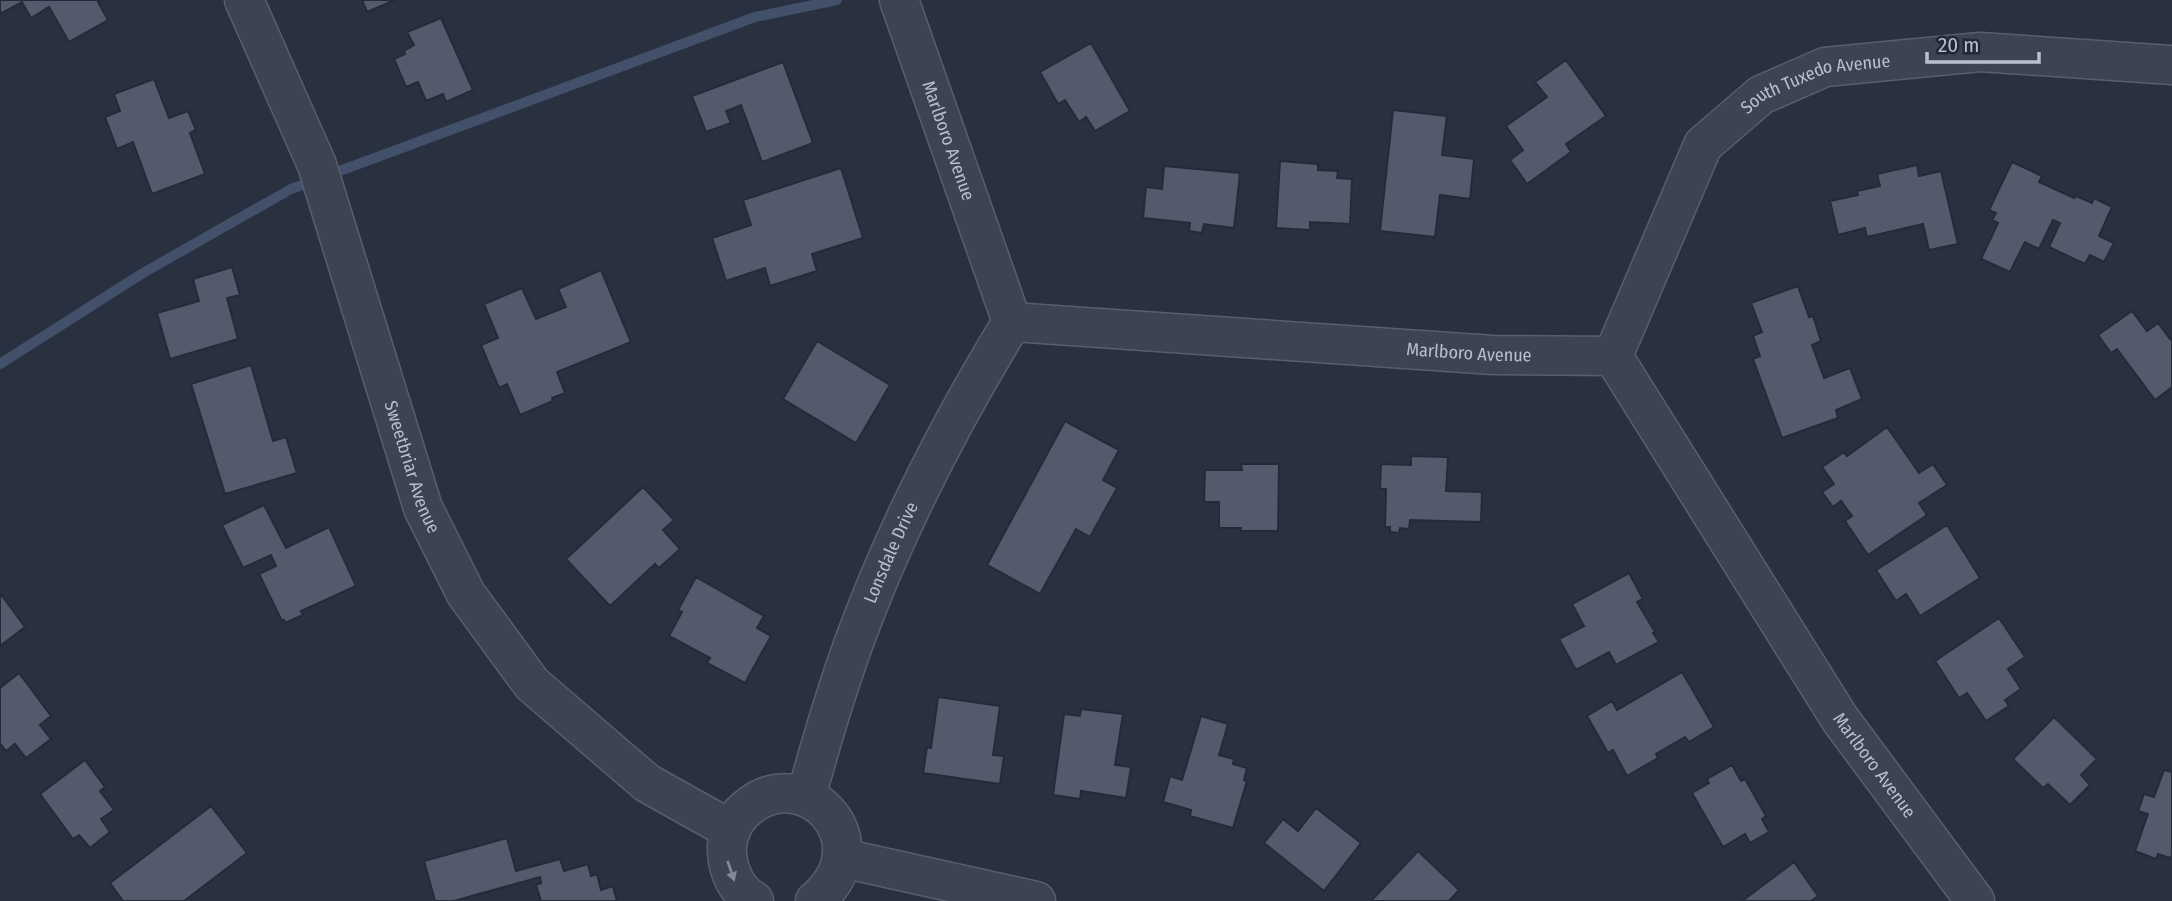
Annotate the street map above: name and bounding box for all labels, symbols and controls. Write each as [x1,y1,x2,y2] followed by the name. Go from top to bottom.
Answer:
[1927,21,2039,65] scale bar
[1938,32,1979,58] text: 20 m
[1736,50,1891,119] street label: South Tuxedo Avenue
[917,78,980,203] street label: Marlboro Avenue
[1406,338,1532,366] street label: Marlboro Avenue
[380,398,445,537] street label: Sweetbriar Avenue
[859,498,923,606] street label: Lonsdale Drive
[1828,708,1921,822] street label: Marlboro Avenue
[726,861,737,882] one-way arrow

